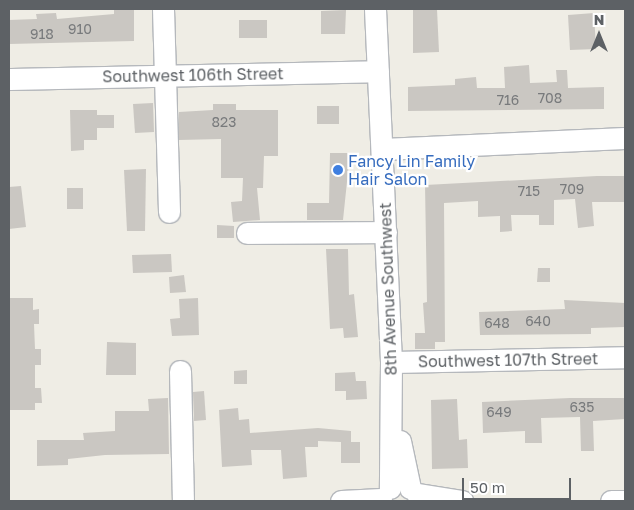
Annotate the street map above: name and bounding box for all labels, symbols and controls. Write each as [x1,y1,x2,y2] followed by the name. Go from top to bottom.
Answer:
[574,10,624,60] north arrow
[594,11,604,28] text: N
[68,21,92,37] house number: 910
[30,26,54,42] house number: 918
[102,64,284,86] street label: Southwest 106th Street
[538,90,562,106] house number: 708
[497,92,519,108] house number: 716
[212,114,236,130] house number: 823
[348,151,475,189] place label: Fancy Lin Family Hair Salon
[332,164,344,176] marker: Fancy Lin Family Hair Salon
[560,181,584,197] house number: 709
[518,183,540,199] house number: 715
[375,202,401,376] street label: 8th Avenue Southwest
[525,313,551,329] house number: 640
[484,315,510,331] house number: 648
[418,349,598,371] street label: Southwest 107th Street
[570,399,594,415] house number: 635
[486,404,512,420] house number: 649
[464,468,573,500] scale bar
[470,478,505,496] text: 50 m

